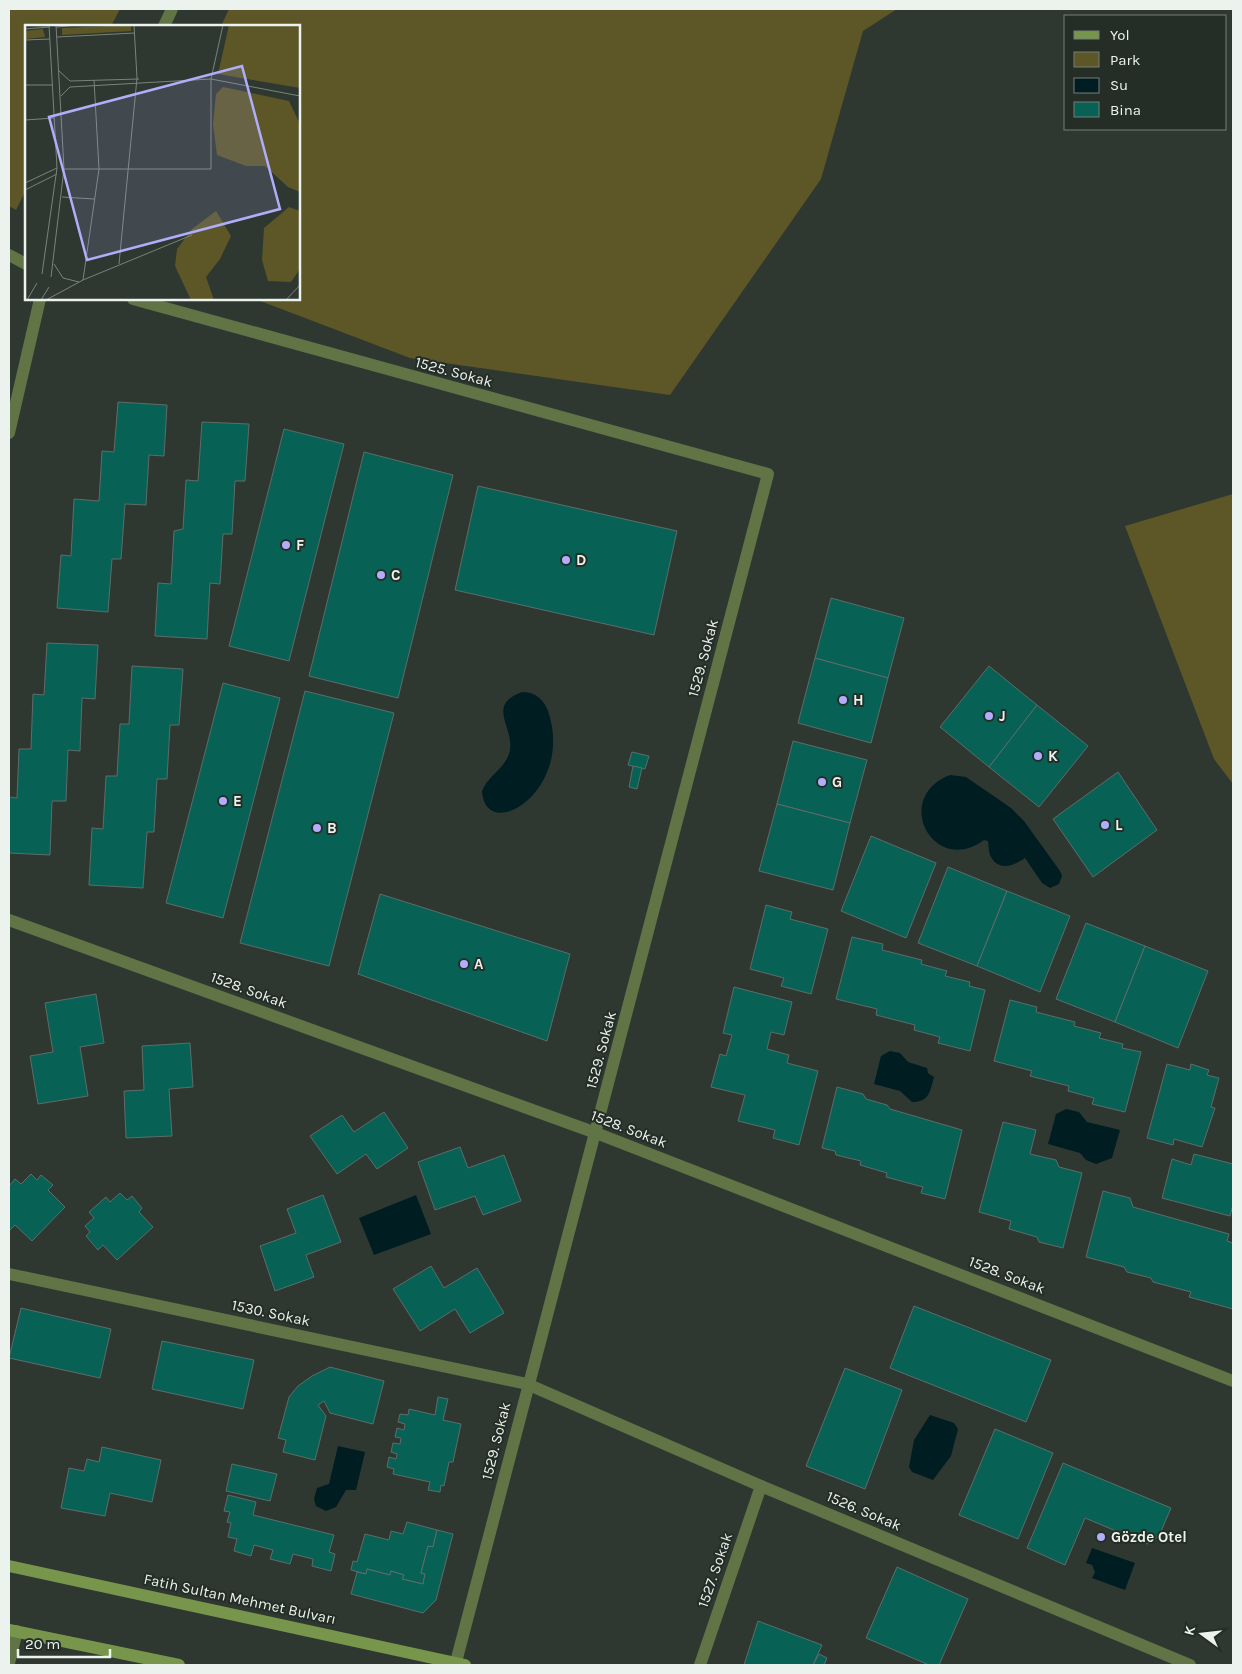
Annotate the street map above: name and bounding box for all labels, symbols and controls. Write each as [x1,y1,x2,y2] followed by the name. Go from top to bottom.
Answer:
[1064,15,1227,130] legend
[25,25,300,300] inset map
[1110,26,1130,44] text: Yol
[1110,51,1140,69] text: Park
[1110,76,1128,94] text: Su
[1110,101,1141,119] text: Bina
[413,353,495,391] street label: 1525. Sokak
[296,536,304,554] place label: F
[280,539,292,551] marker: F
[576,551,586,569] place label: D
[560,554,572,566] marker: D
[391,566,401,584] place label: C
[375,569,387,581] marker: C
[684,617,722,699] street label: 1529. Sokak
[853,691,864,709] place label: H
[837,694,849,706] marker: H
[999,707,1006,725] place label: J
[983,710,995,722] marker: J
[1048,747,1058,765] place label: K
[1032,750,1044,762] marker: K
[832,773,842,791] place label: G
[816,776,828,788] marker: G
[233,792,242,810] place label: E
[217,795,229,807] marker: E
[1115,816,1123,834] place label: L
[327,819,337,837] place label: B
[1099,819,1111,831] marker: L
[311,822,323,834] marker: B
[474,955,484,973] place label: A
[458,958,470,970] marker: A
[208,968,290,1012] street label: 1528. Sokak
[582,1009,620,1091] street label: 1529. Sokak
[588,1106,670,1152] street label: 1528. Sokak
[966,1252,1048,1298] street label: 1528. Sokak
[230,1296,312,1330] street label: 1530. Sokak
[478,1400,514,1482] street label: 1529. Sokak
[824,1487,904,1535] street label: 1526. Sokak
[1111,1528,1187,1546] place label: Gözde Otel
[694,1530,736,1610] street label: 1527. Sokak
[1095,1531,1107,1543] marker: Gözde Otel
[142,1570,338,1628] street label: Fatih Sultan Mehmet Bulvarı
[1177,1609,1227,1659] north arrow
[1181,1623,1200,1637] text: K
[18,1626,110,1658] scale bar
[25,1635,60,1653] text: 20 m

